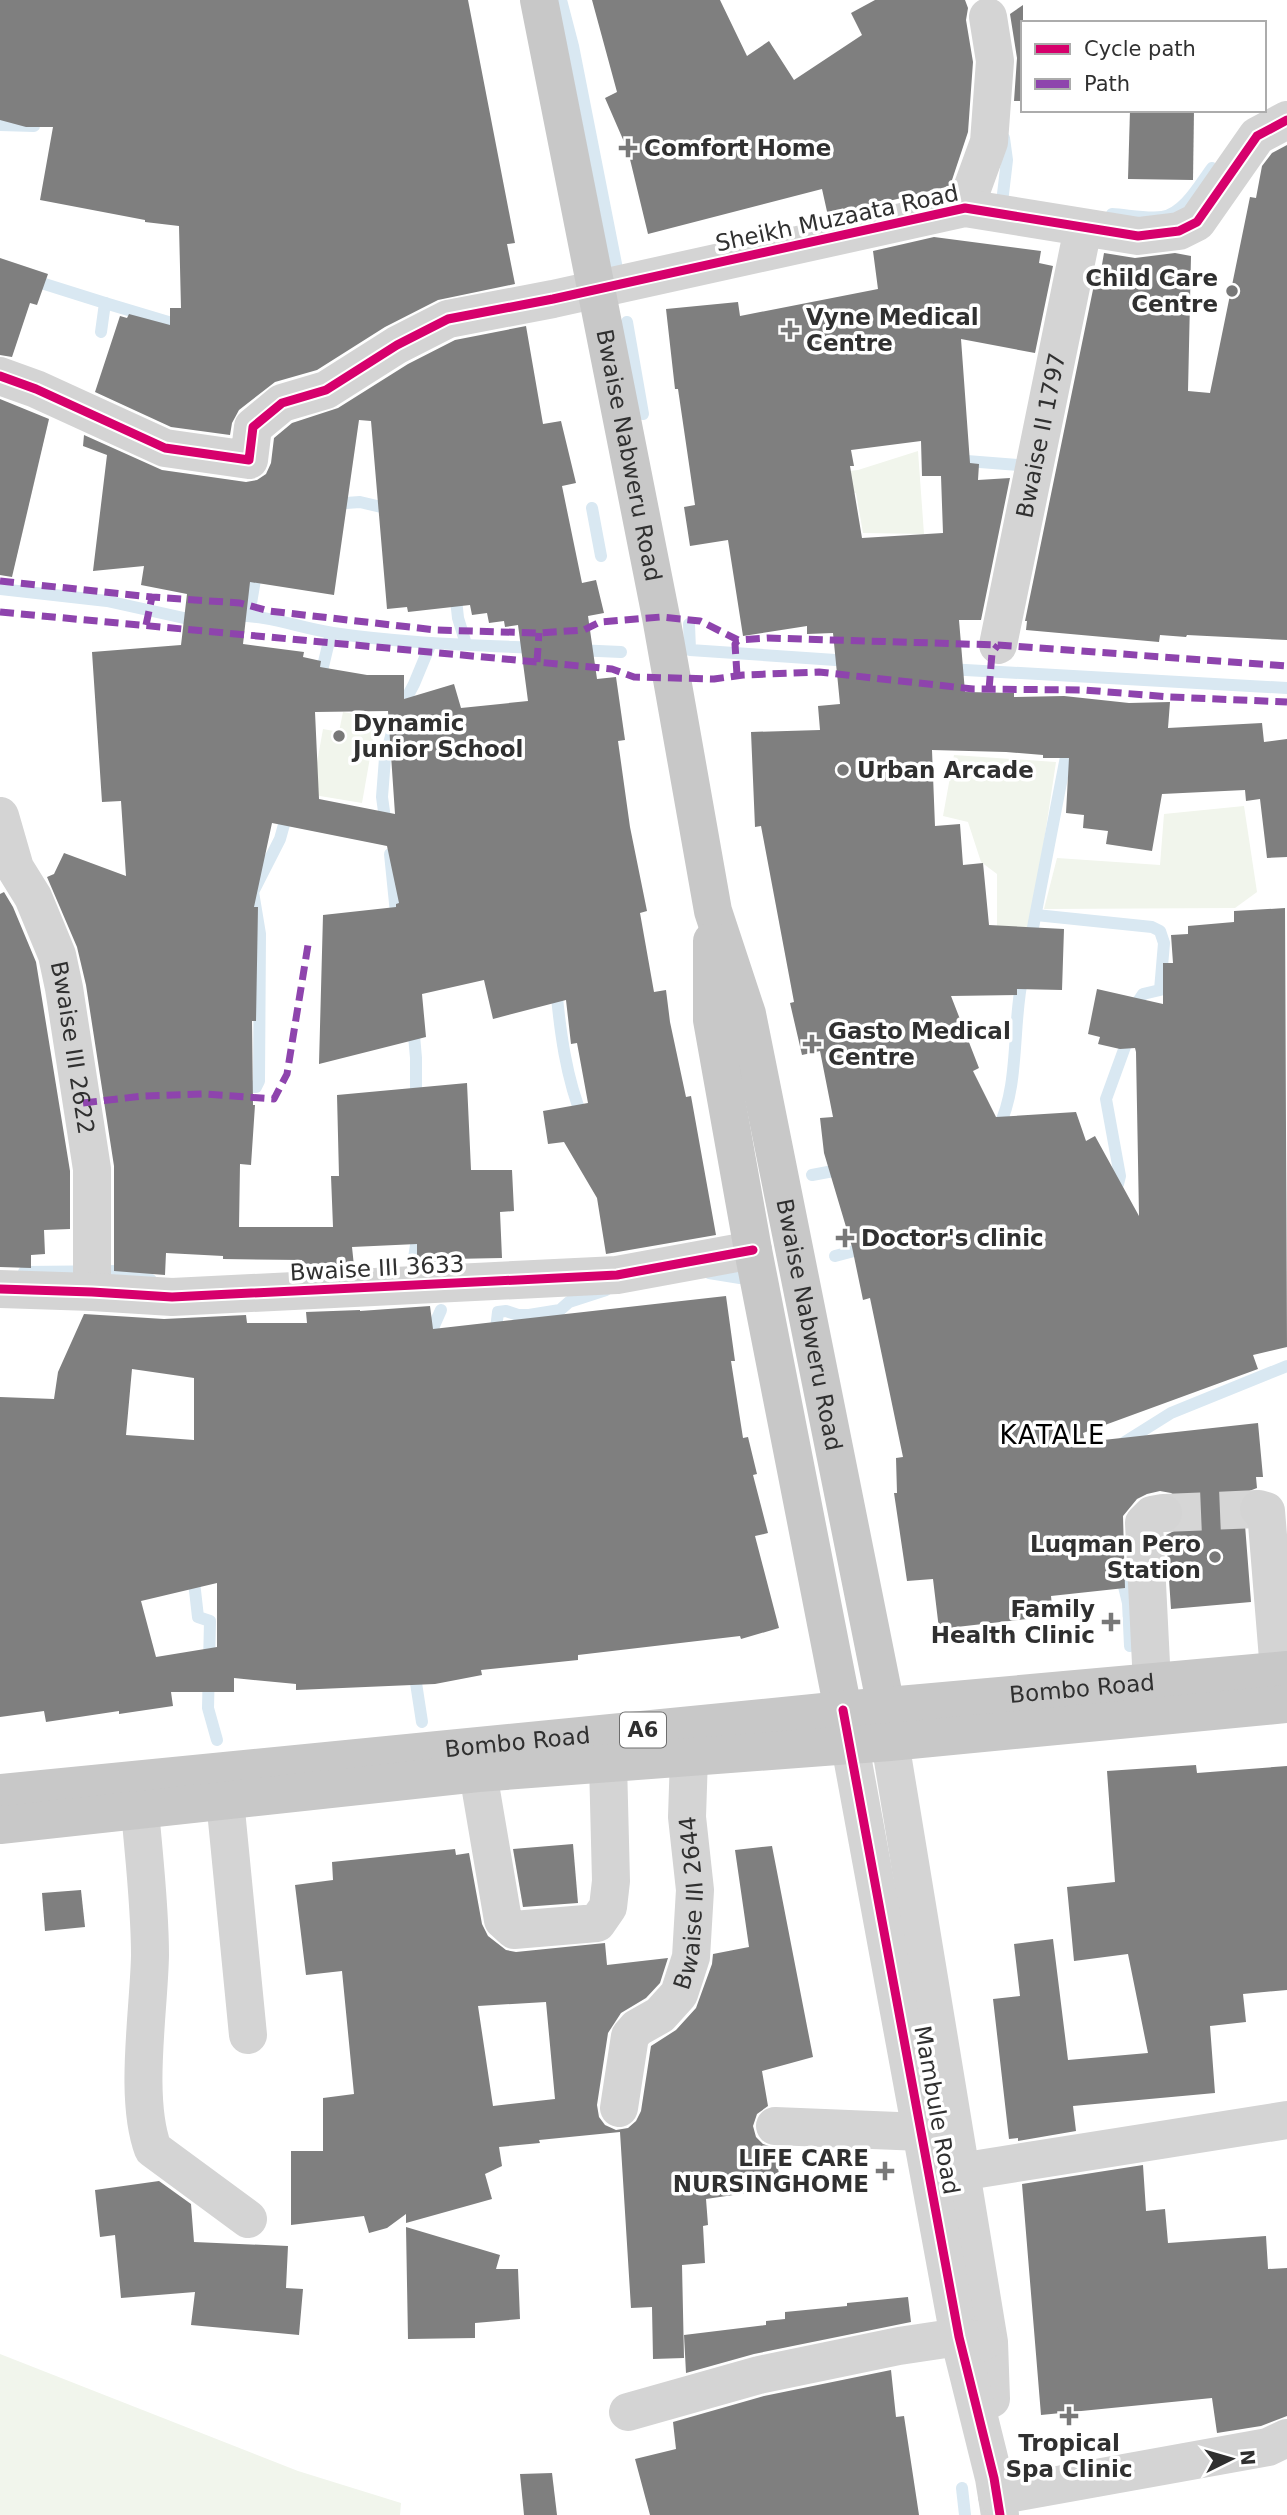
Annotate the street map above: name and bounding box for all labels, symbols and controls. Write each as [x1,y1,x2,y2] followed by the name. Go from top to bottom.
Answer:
[1021,21,1266,112] legend
[1084,37,1196,61] text: Cycle path
[1084,72,1130,96] text: Path
[644,135,831,161] place label: Comfort Home
[618,138,638,158] marker: Comfort Home
[713,180,961,256] street label: Sheikh Muzaata Road
[1085,265,1218,317] place label: Child Care Centre
[1224,283,1240,299] marker: Child Care Centre
[806,304,979,356] place label: Vyne Medical Centre
[780,320,800,340] marker: Vyne Medical Centre
[591,327,667,584] street label: Bwaise Nabweru Road
[1011,350,1070,520] street label: Bwaise II 1797
[351,710,523,762] place label: Dynamic Junior School
[331,728,347,744] marker: Dynamic Junior School
[857,757,1034,783] place label: Urban Arcade
[835,762,851,778] marker: Urban Arcade
[46,959,99,1136] street label: Bwaise III 2622
[828,1018,1011,1070] place label: Gasto Medical Centre
[802,1034,822,1054] marker: Gasto Medical Centre
[771,1197,847,1453] street label: Bwaise Nabweru Road
[861,1225,1044,1251] place label: Doctor's clinic
[835,1228,855,1248] marker: Doctor's clinic
[289,1250,465,1286] street label: Bwaise III 3633
[1000,1420,1106,1450] district label: KATALE
[1030,1531,1201,1583] place label: Luqman Pero Station
[1207,1549,1223,1565] marker: Luqman Pero Station
[931,1596,1095,1648] place label: Family Health Clinic
[1101,1612,1121,1632] marker: Family Health Clinic
[1008,1669,1156,1708] street label: Bombo Road
[620,1712,666,1748] road number: A6
[444,1722,591,1762] street label: Bombo Road
[668,1815,708,1993] street label: Bwaise III 2644
[909,2023,965,2197] street label: Mambule Road
[673,2145,869,2197] place label: LIFE CARE NURSINGHOME
[875,2161,895,2181] marker: LIFE CARE NURSINGHOME
[1059,2406,1079,2426] marker: Tropical Spa Clinic
[1196,2424,1266,2494] north arrow
[1005,2430,1133,2482] place label: Tropical Spa Clinic
[1236,2449,1260,2466] text: N

